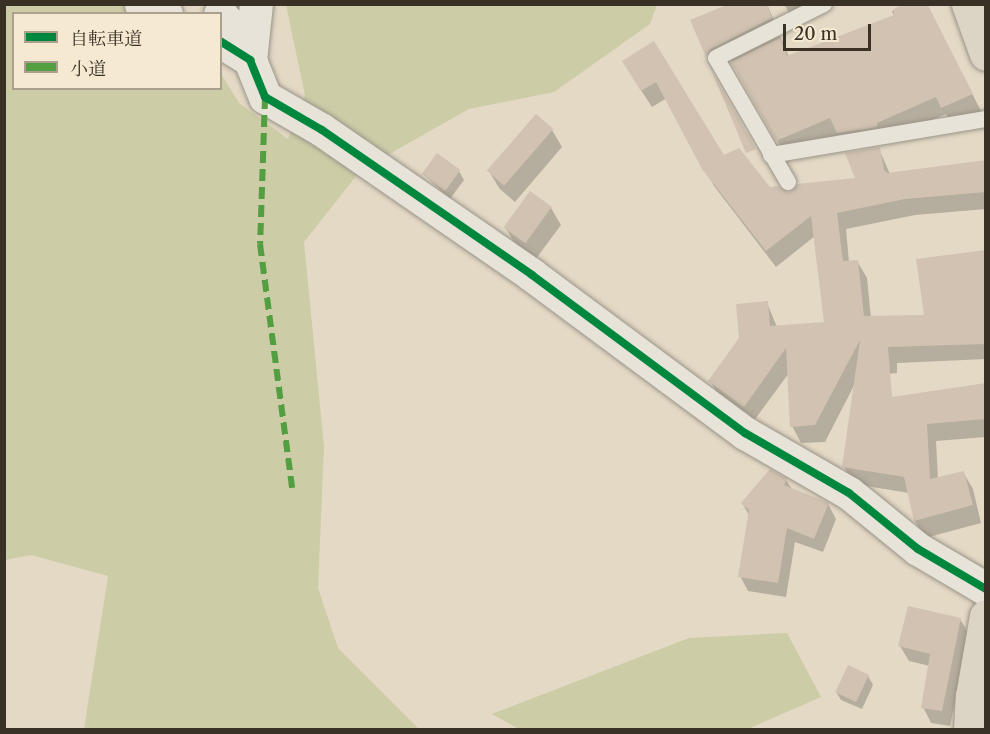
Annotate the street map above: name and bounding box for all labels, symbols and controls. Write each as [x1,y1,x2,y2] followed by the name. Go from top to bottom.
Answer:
[12,12,222,90] legend
[786,12,874,50] scale bar
[794,23,837,45] text: 20 m
[70,28,142,50] text: 自転車道
[70,58,106,80] text: 小道

